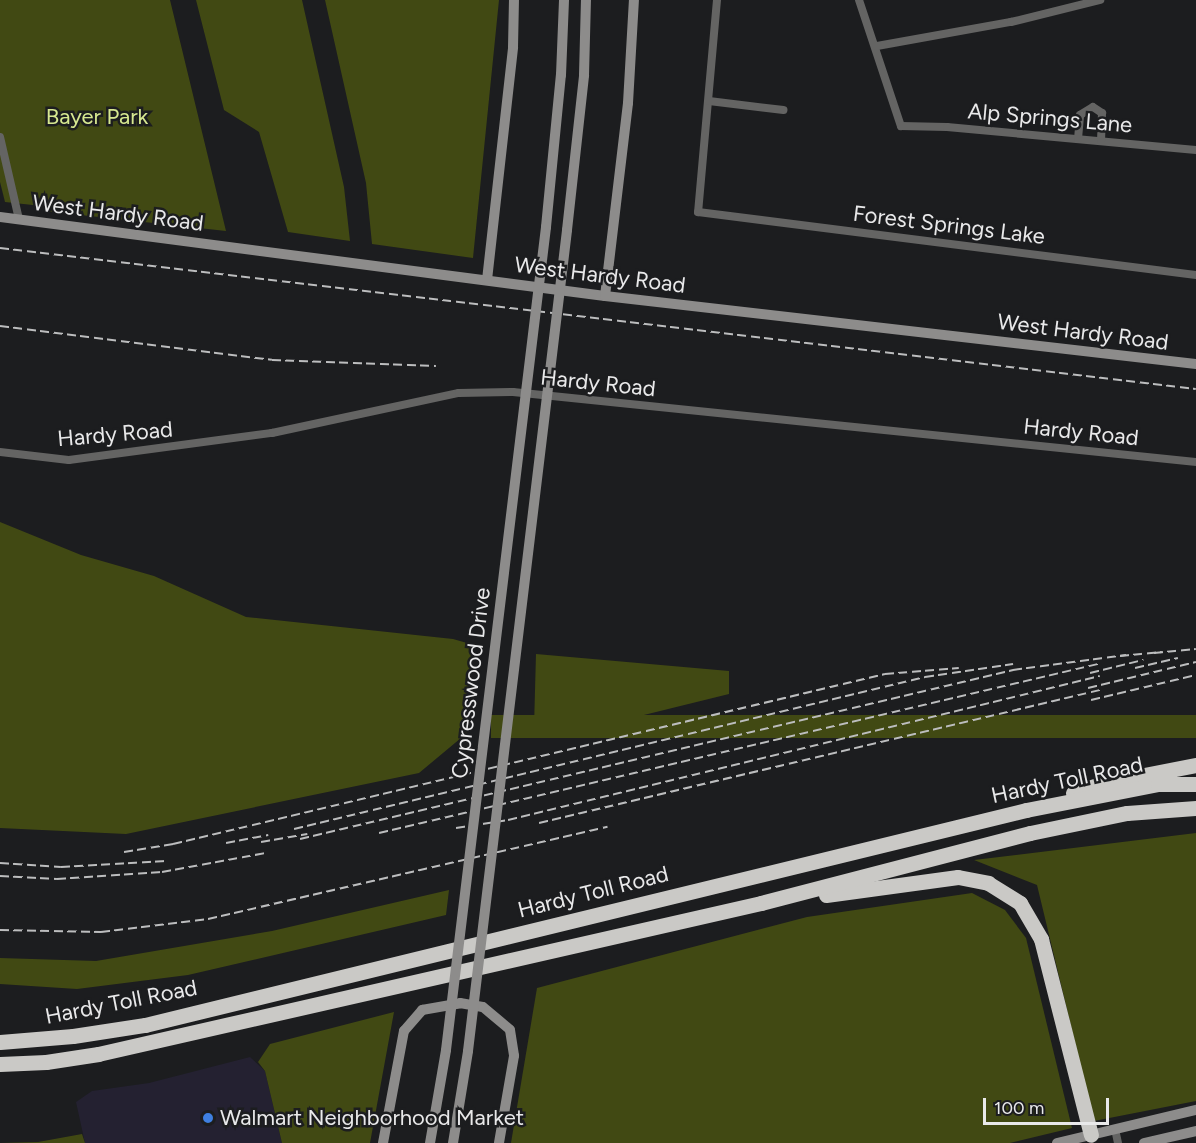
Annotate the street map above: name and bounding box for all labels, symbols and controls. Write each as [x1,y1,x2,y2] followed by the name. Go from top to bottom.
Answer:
[967,98,1133,138] street label: Alp Springs Lane
[46,104,148,130] park label: Bayer Park
[31,189,205,237] street label: West Hardy Road
[852,200,1046,250] street label: Forest Springs Lake
[513,251,687,299] street label: West Hardy Road
[996,308,1170,356] street label: West Hardy Road
[539,364,657,402] street label: Hardy Road
[1022,413,1140,451] street label: Hardy Road
[56,416,174,452] street label: Hardy Road
[446,586,496,780] street label: Cypresswood Drive
[989,751,1145,809] street label: Hardy Toll Road
[515,861,671,923] street label: Hardy Toll Road
[43,974,199,1030] street label: Hardy Toll Road
[986,1086,1112,1124] scale bar
[994,1097,1044,1119] text: 100 m
[220,1105,524,1131] place label: Walmart Neighborhood Market
[201,1111,215,1125] marker: Walmart Neighborhood Market

